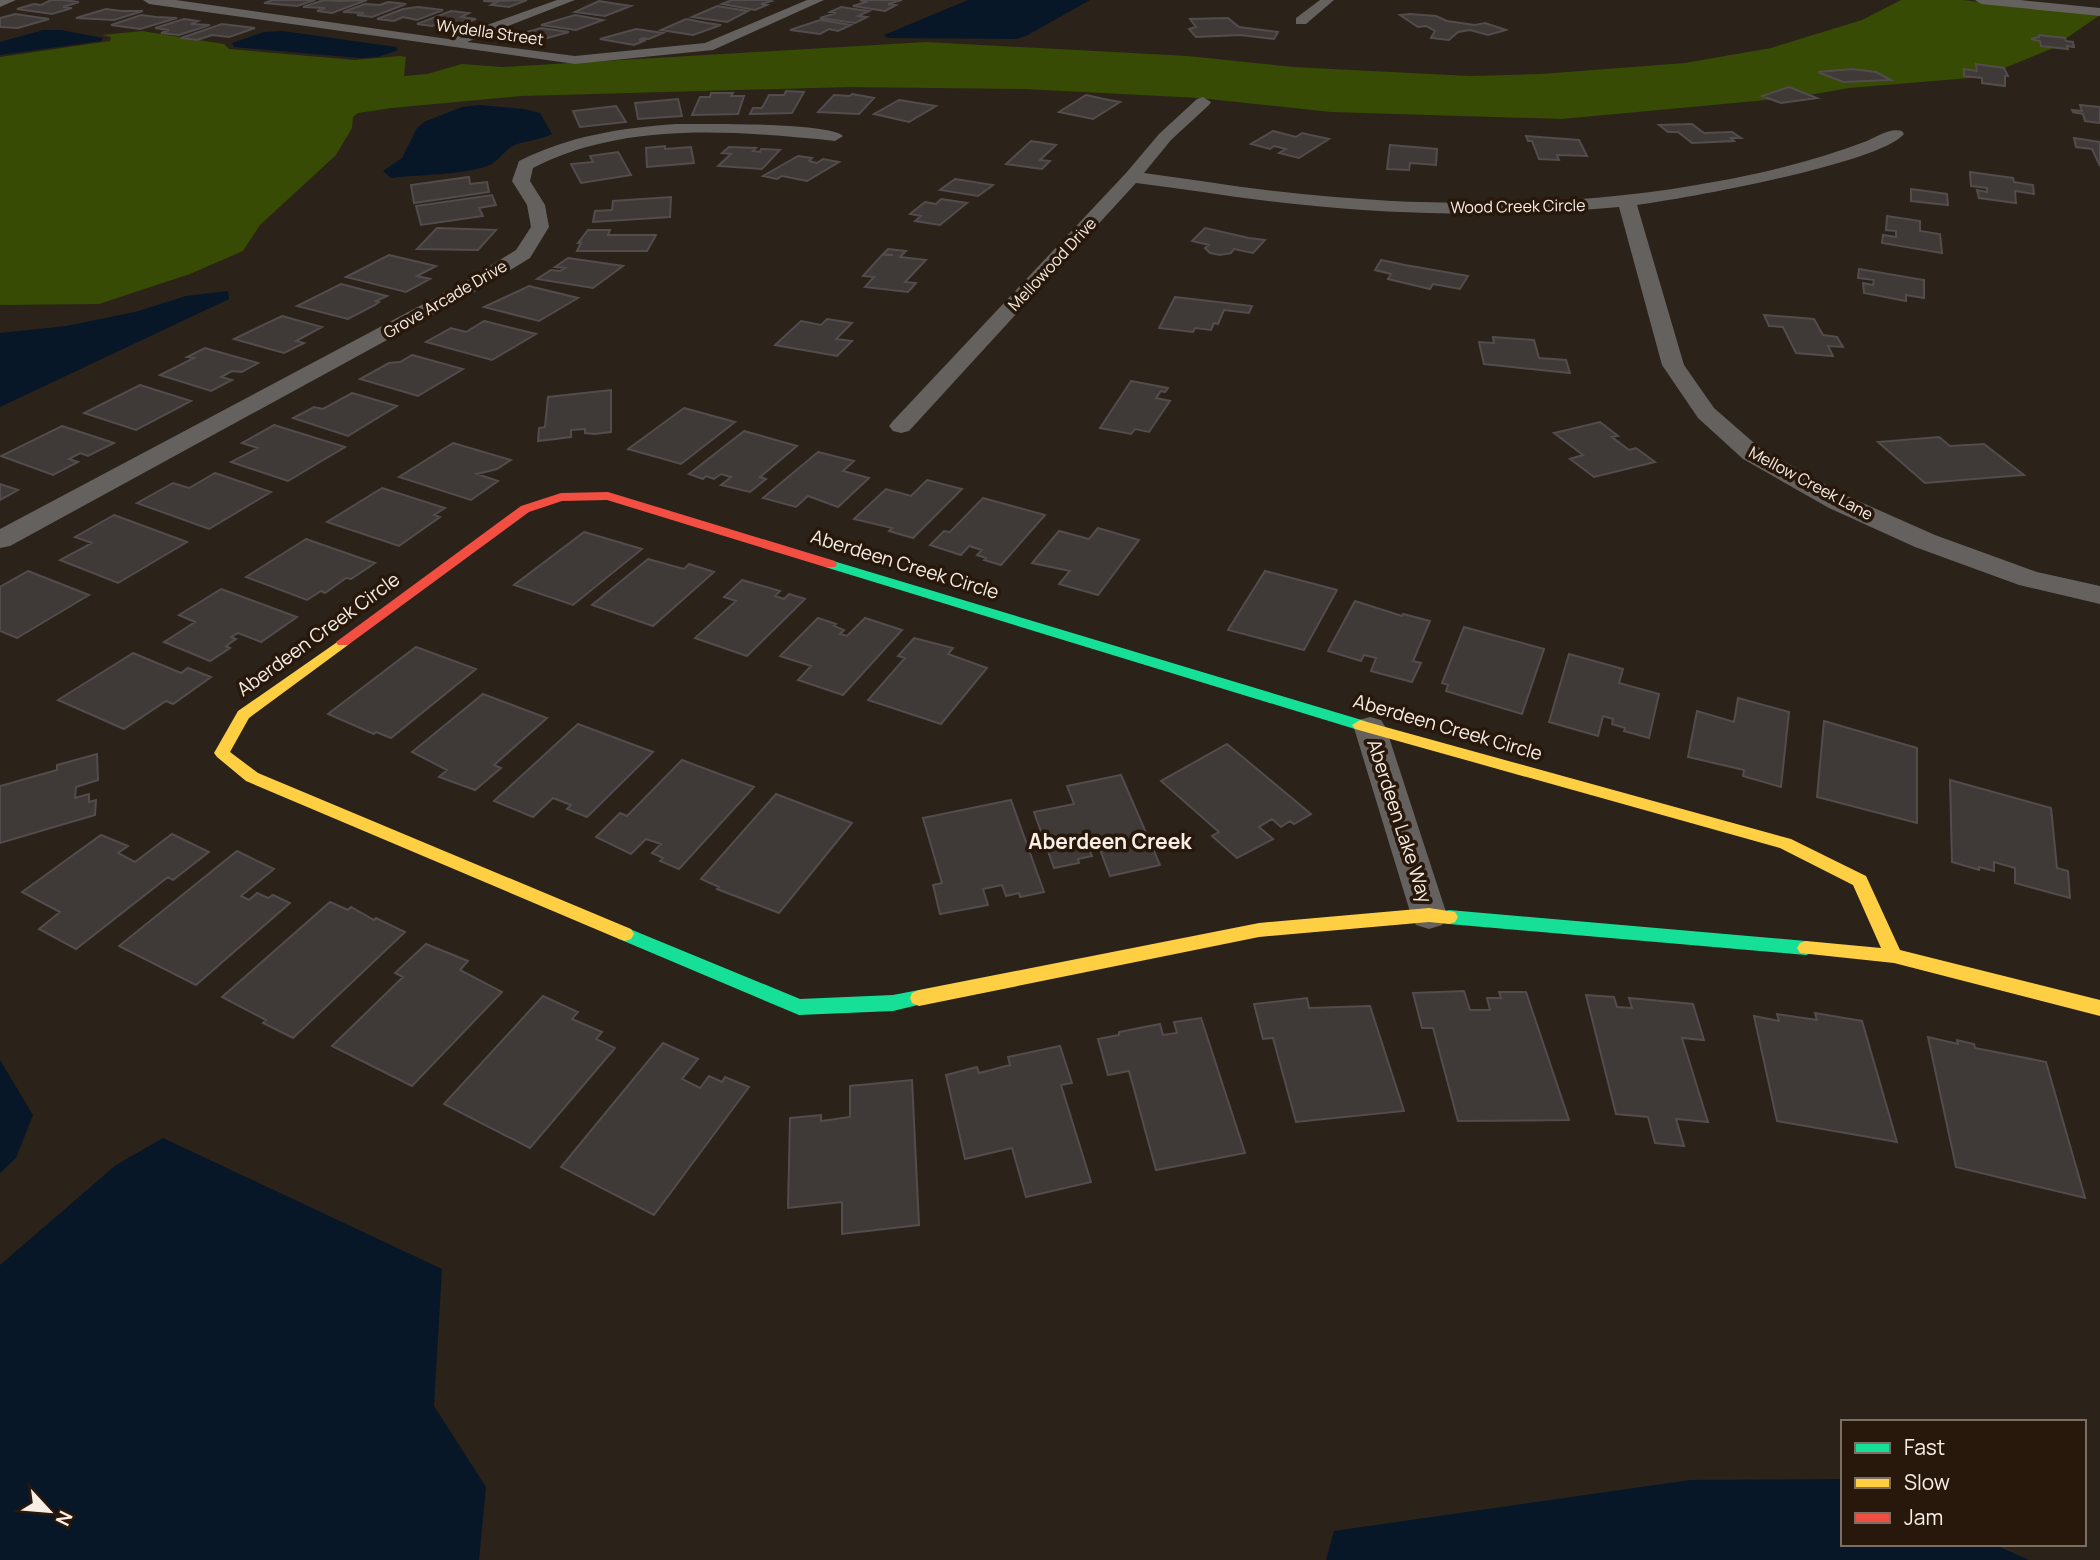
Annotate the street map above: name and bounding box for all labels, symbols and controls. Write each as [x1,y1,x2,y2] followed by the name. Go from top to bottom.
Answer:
[435,14,545,50] street label: Wydella Street
[1450,194,1586,218] street label: Wood Creek Circle
[1003,212,1101,316] street label: Mellowood Drive
[379,255,511,343] street label: Grove Arcade Drive
[1745,441,1877,525] street label: Mellow Creek Lane
[808,523,1002,605] street label: Aberdeen Creek Circle
[231,566,405,702] street label: Aberdeen Creek Circle
[1350,688,1546,766] street label: Aberdeen Creek Circle
[1361,736,1439,906] street label: Aberdeen Lake Way
[1028,827,1192,855] district label: Aberdeen Creek
[1841,1420,2086,1546] legend
[1904,1433,1945,1461] text: Fast
[1904,1468,1950,1496] text: Slow
[14,1476,84,1546] north arrow
[1904,1503,1943,1531] text: Jam
[50,1507,79,1530] text: N

